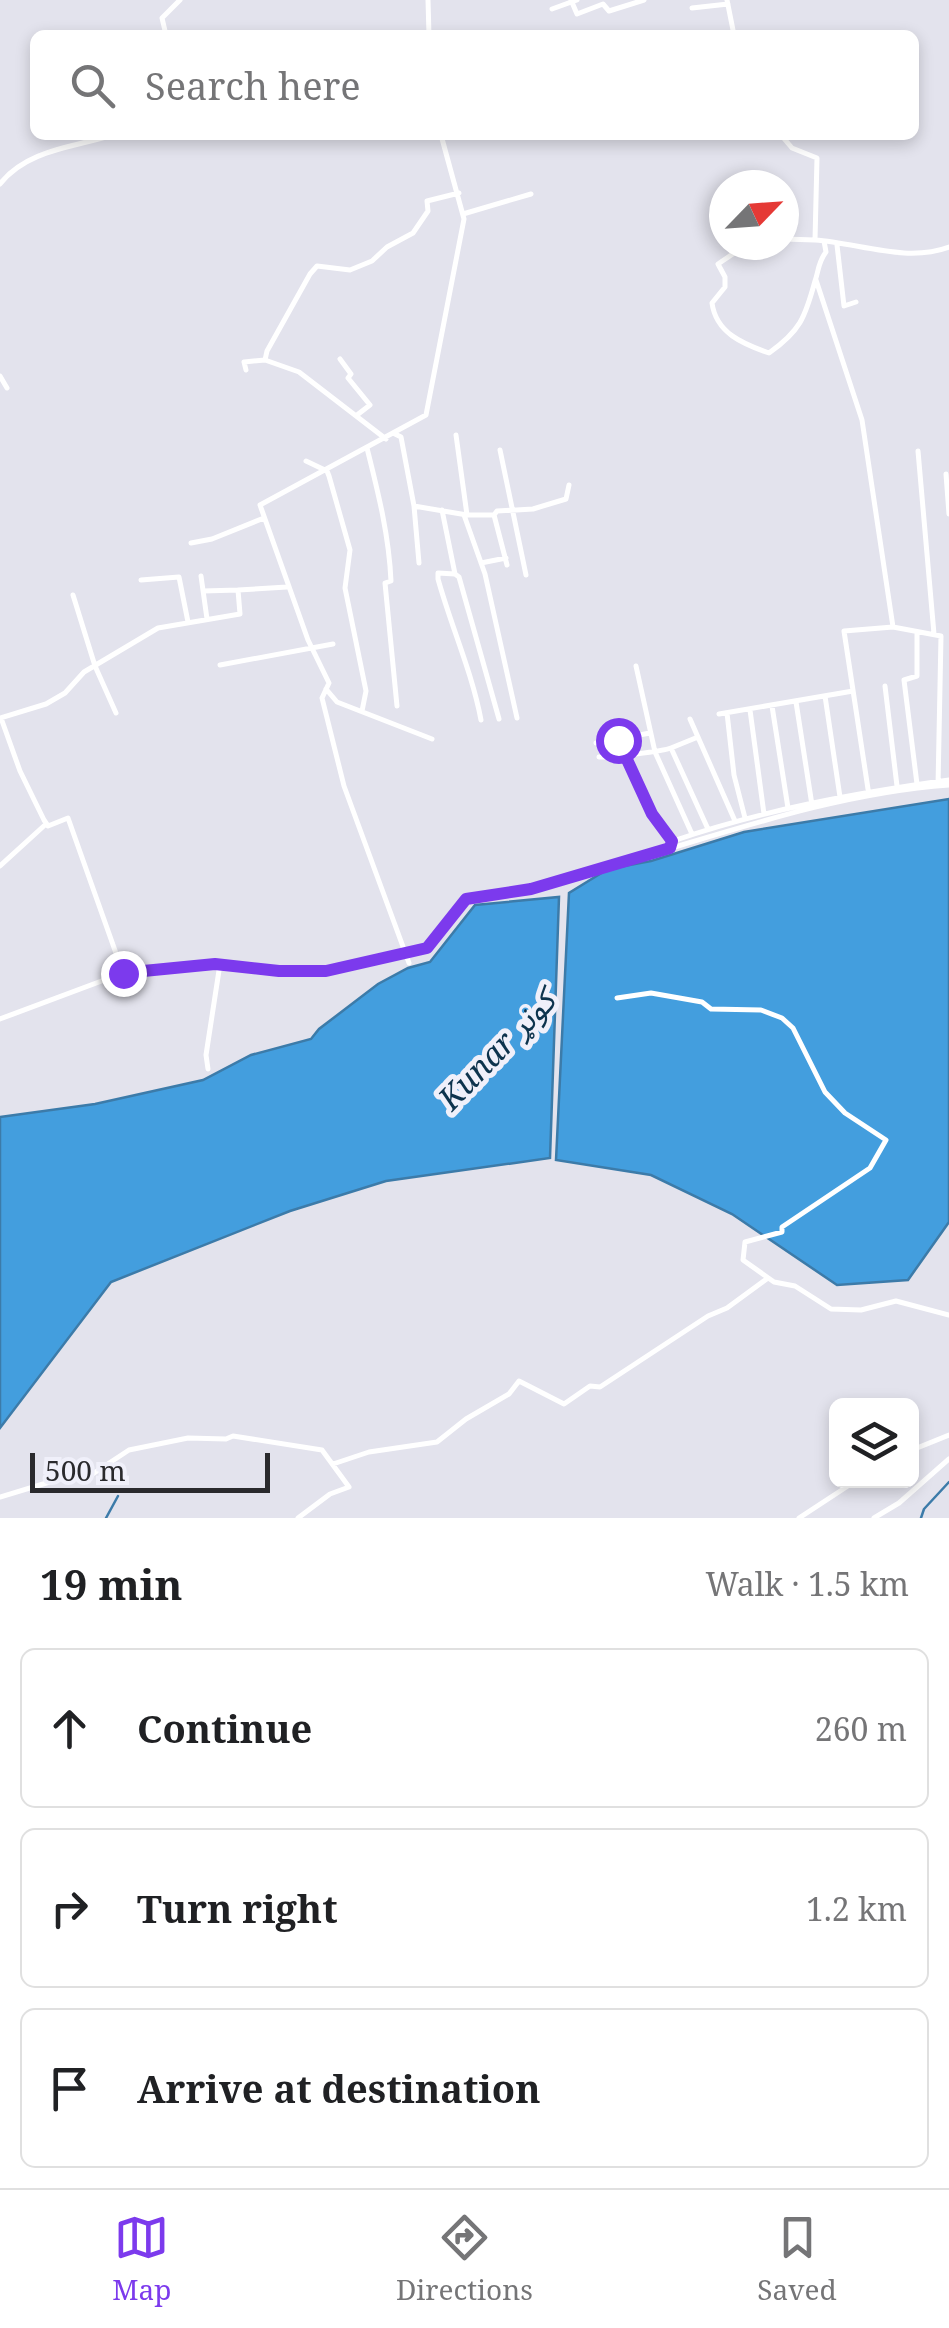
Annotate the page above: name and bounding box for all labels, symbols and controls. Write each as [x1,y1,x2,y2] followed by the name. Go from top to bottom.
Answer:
[30,30,919,140] search box
[65,58,120,113] icon: search
[145,59,361,111] text: Search here
[709,170,799,260] north arrow
[596,718,642,764] route start
[101,951,147,997] route end
[427,975,568,1119] water label: Kunar کونړ
[829,1398,919,1488] map controls
[829,1398,919,1488] button: layers
[30,1448,270,1492] scale bar
[45,1451,126,1489] text: 500 m
[40,1555,183,1612] text: 19 min
[705,1562,909,1605] text: Walk · 1.5 km
[42,1701,97,1756] icon: ahead
[137,1702,312,1754] text: Continue
[815,1707,907,1750] text: 260 m
[42,1881,97,1936] icon: right
[137,1882,338,1934] text: Turn right
[806,1887,907,1930] text: 1.2 km
[42,2061,97,2116] icon: arrive
[137,2062,541,2114] text: Arrive at destination
[112,2210,171,2308] tab: Map
[396,2210,533,2308] tab: Directions
[757,2210,837,2308] tab: Saved

